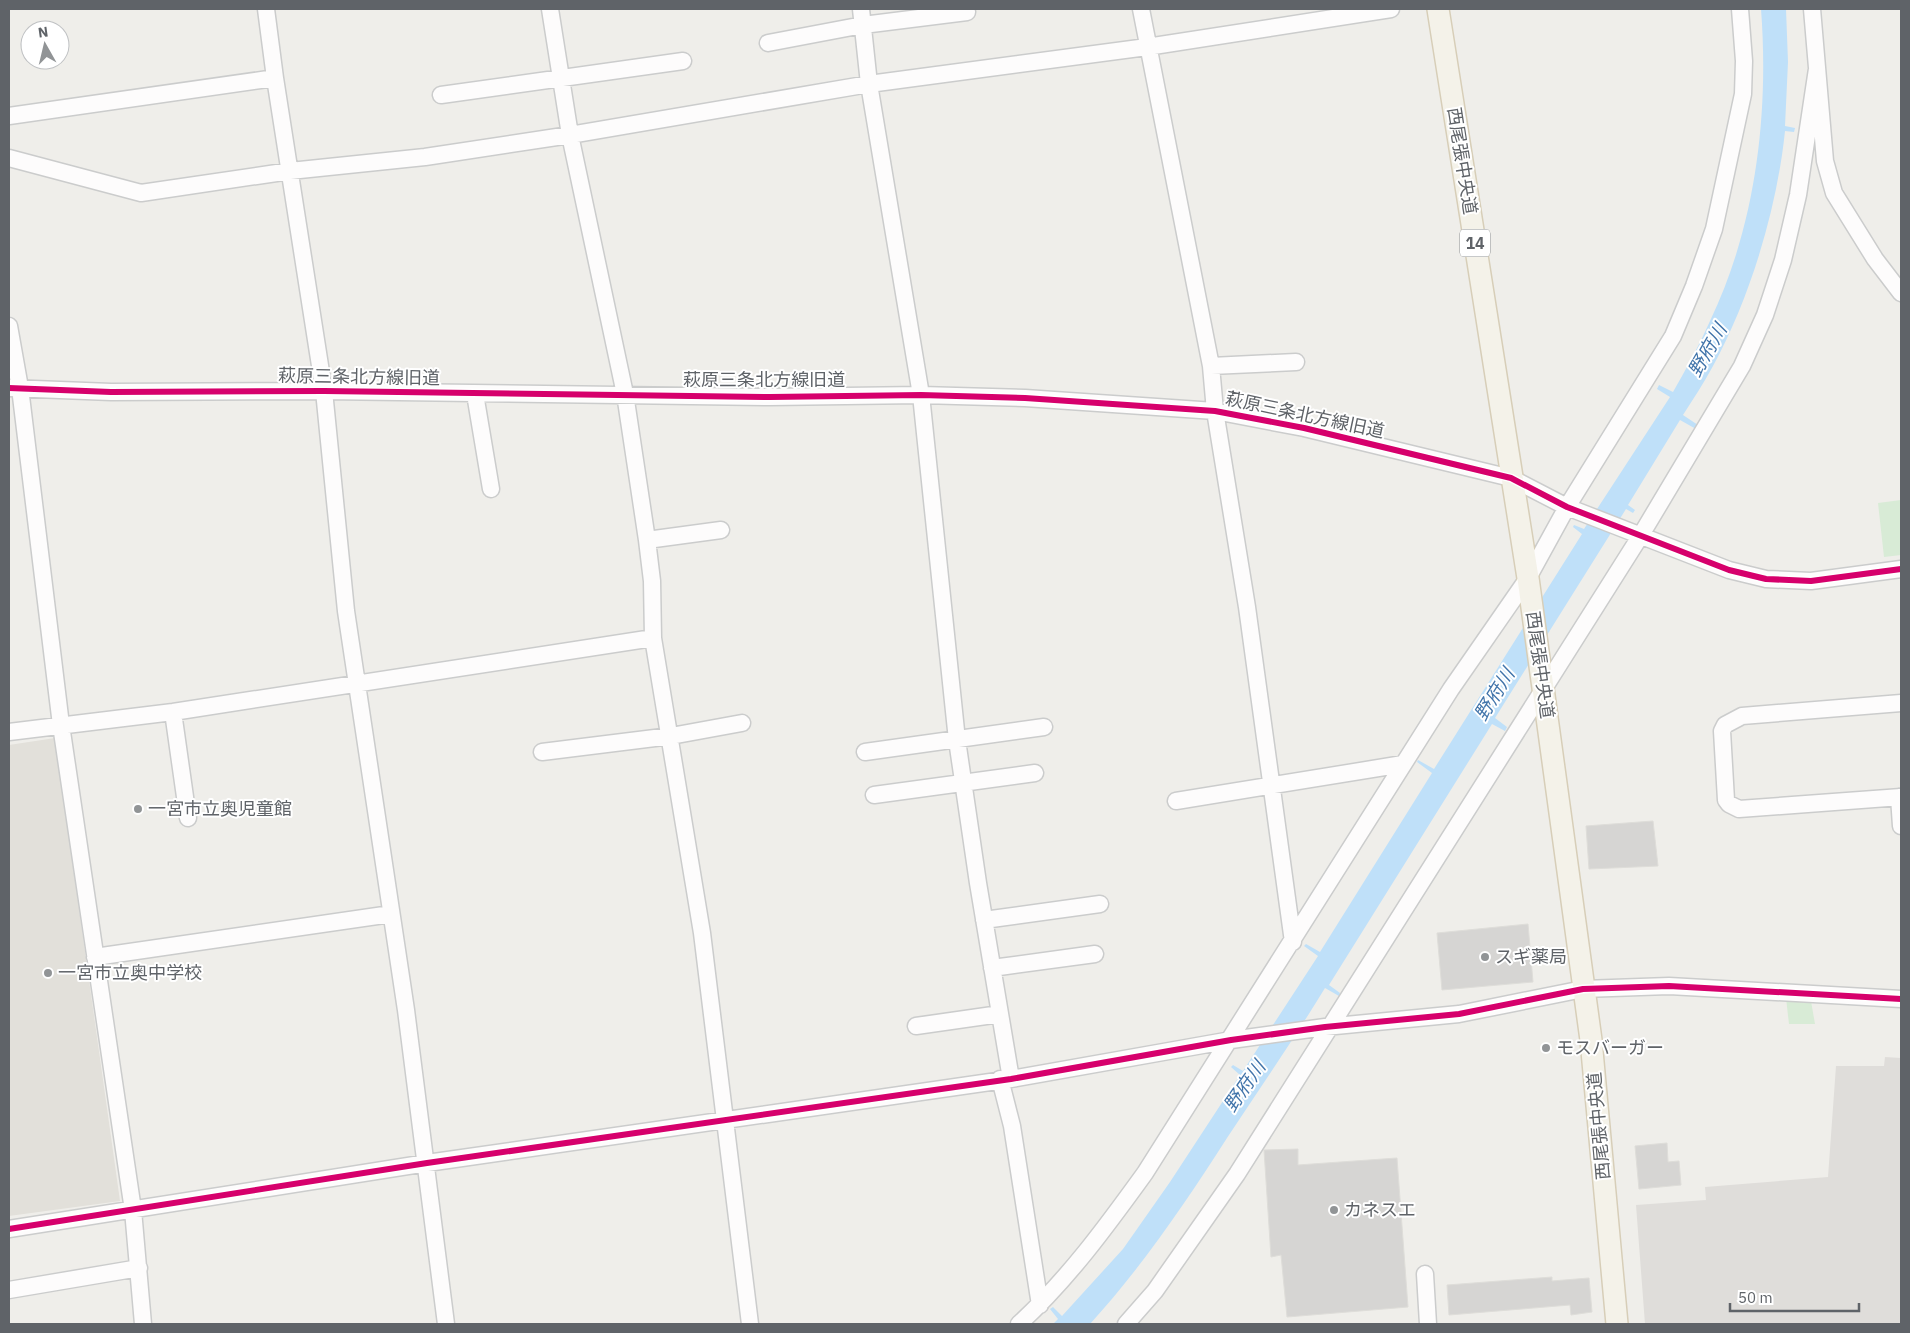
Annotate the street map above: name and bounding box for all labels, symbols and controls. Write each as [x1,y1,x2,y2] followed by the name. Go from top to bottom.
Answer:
[20,20,70,70] north arrow
[37,23,49,42] text: N
[1443,106,1482,216] street label: 西尾張中央道
[1460,230,1490,256] road number: 14
[1682,318,1733,381] water label: 野府川
[278,364,440,389] street label: 萩原三条北方線旧道
[683,368,845,391] street label: 萩原三条北方線旧道
[1223,386,1387,443] street label: 萩原三条北方線旧道
[1522,610,1559,720] street label: 西尾張中央道
[1469,662,1520,725] water label: 野府川
[148,797,292,820] place label: 一宮市立奥児童館
[132,803,144,815] marker: 一宮市立奥児童館
[1495,945,1567,968] place label: スギ薬局
[1479,951,1491,963] marker: スギ薬局
[58,961,202,984] place label: 一宮市立奥中学校
[42,967,54,979] marker: 一宮市立奥中学校
[1556,1036,1664,1059] place label: モスバーガー
[1540,1042,1552,1054] marker: モスバーガー
[1218,1054,1271,1116] water label: 野府川
[1582,1071,1615,1181] street label: 西尾張中央道
[1344,1198,1416,1221] place label: カネスエ
[1328,1204,1340,1216] marker: カネスエ
[1730,1280,1859,1312] scale bar
[1738,1288,1773,1307] text: 50 m

